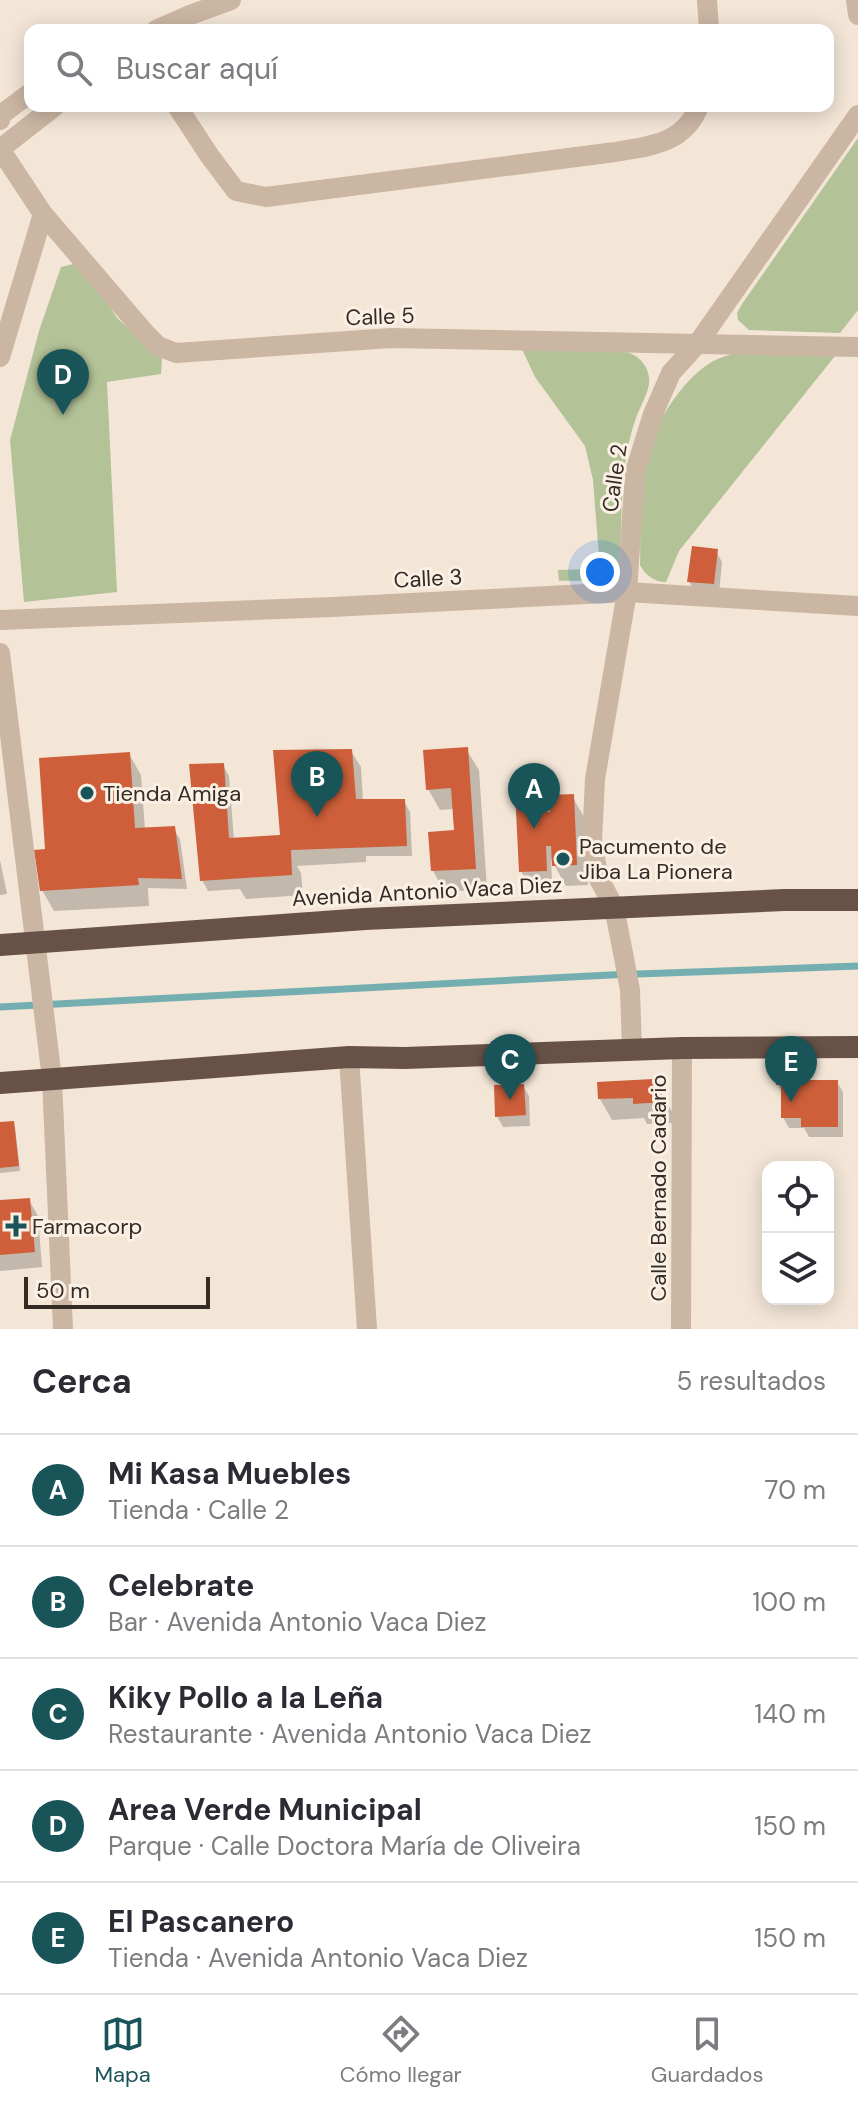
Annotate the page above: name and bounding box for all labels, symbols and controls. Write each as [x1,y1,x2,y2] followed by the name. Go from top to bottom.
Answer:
[24,24,834,112] search box
[52,46,96,90] icon: search
[116,49,278,88] text: Buscar aquí
[345,301,415,332] street label: Calle 5
[37,349,89,415] pin: D
[595,442,634,514] street label: Calle 2
[580,552,620,592] your location
[393,562,463,595] street label: Calle 3
[291,751,343,817] pin: B
[508,763,560,829] pin: A
[103,779,241,808] place label: Tienda Amiga
[78,784,96,802] marker: Tienda Amiga
[579,832,733,886] place label: Pacumento de Jiba La Pionera
[554,850,572,868] marker: Pacumento de Jiba La Pionera
[291,870,563,913] street label: Avenida Antonio Vaca Diez
[484,1034,536,1100] pin: C
[765,1036,817,1102] pin: E
[644,1074,673,1302] street label: Calle Bernado Cadario
[762,1161,834,1305] map controls
[762,1161,834,1233] button: locate
[32,1212,142,1241] place label: Farmacorp
[7,1217,25,1235] marker: Farmacorp
[762,1233,834,1305] button: layers
[24,1273,210,1309] scale bar
[36,1276,90,1305] text: 50 m
[32,1359,132,1404] text: Cerca
[676,1364,826,1398] text: 5 resultados
[108,1454,351,1493] text: Mi Kasa Muebles
[49,1473,67,1507] text: A
[765,1473,826,1507] text: 70 m
[108,1493,289,1527] text: Tienda · Calle 2
[108,1566,254,1605] text: Celebrate
[50,1585,66,1619] text: B
[752,1585,826,1619] text: 100 m
[108,1605,486,1639] text: Bar · Avenida Antonio Vaca Diez
[108,1678,383,1717] text: Kiky Pollo a la Leña
[48,1697,68,1731] text: C
[754,1697,826,1731] text: 140 m
[108,1717,591,1751] text: Restaurante · Avenida Antonio Vaca Diez
[108,1790,422,1829] text: Area Verde Municipal
[49,1809,67,1843] text: D
[754,1809,826,1843] text: 150 m
[108,1829,581,1863] text: Parque · Calle Doctora María de Oliveira
[108,1902,294,1941] text: El Pascanero
[50,1921,66,1955] text: E
[754,1921,826,1955] text: 150 m
[108,1941,528,1975] text: Tienda · Avenida Antonio Vaca Diez
[95,2012,151,2089] tab: Mapa
[340,2012,462,2089] tab: Cómo llegar
[651,2012,763,2089] tab: Guardados

